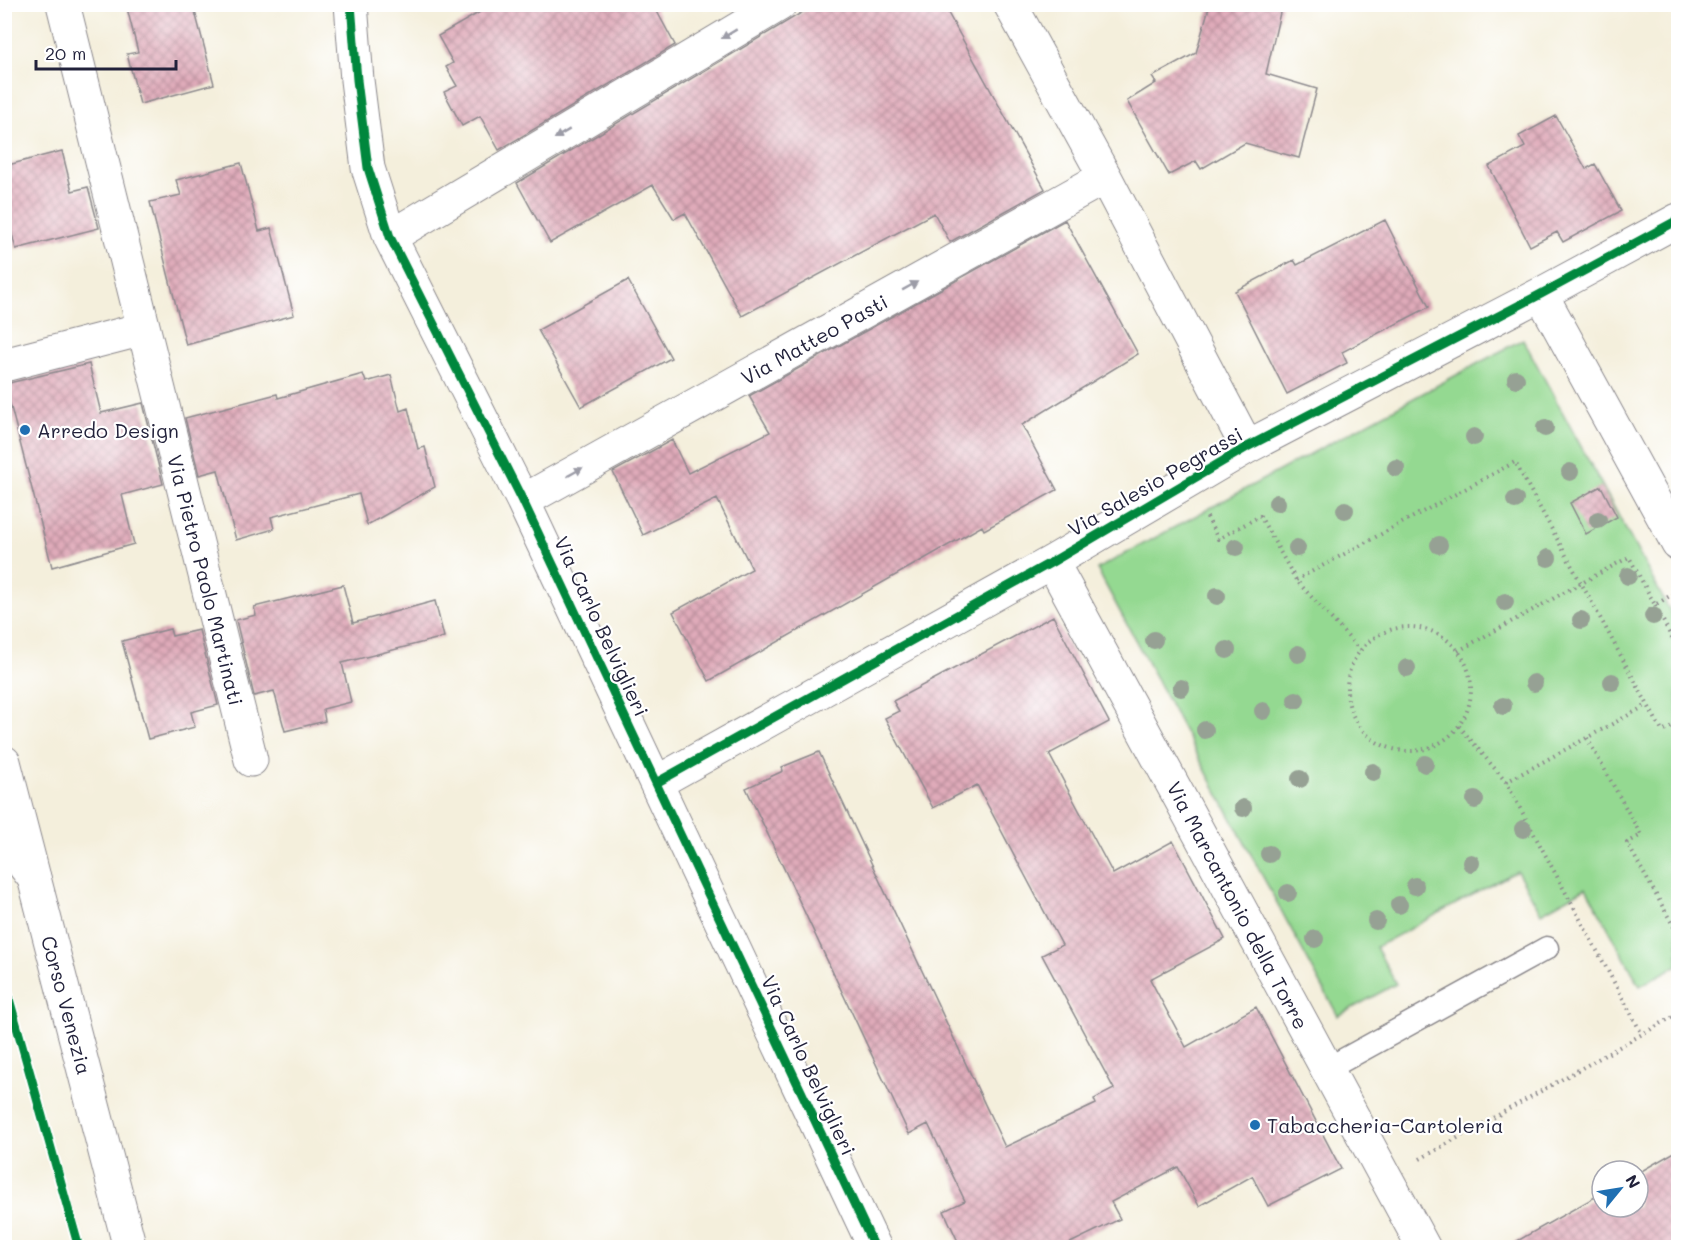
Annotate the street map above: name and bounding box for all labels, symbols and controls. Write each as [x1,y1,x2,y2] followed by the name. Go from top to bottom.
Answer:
[721,29,737,40] one-way arrow
[36,33,176,71] scale bar
[45,41,86,65] text: 20 m
[554,129,570,140] one-way arrow
[902,281,919,291] one-way arrow
[736,288,892,390] street label: Via Matteo Pasti
[37,417,179,443] place label: Arredo Design
[1063,420,1247,542] street label: Via Salesio Pegrassi
[18,423,32,437] marker: Arredo Design
[162,452,250,708] street label: Via Pietro Paolo Martinati
[566,467,583,477] one-way arrow
[549,532,655,720] street label: Via Carlo Belviglieri
[1161,777,1315,1033] street label: Via Marcantonio della Torre
[36,933,98,1077] street label: Corso Venezia
[756,971,862,1159] street label: Via Carlo Belviglieri
[1267,1112,1504,1138] place label: Tabaccheria-Cartoleria
[1248,1118,1262,1132] marker: Tabaccheria-Cartoleria
[1590,1159,1650,1219] north arrow
[1621,1171,1646,1192] text: N

